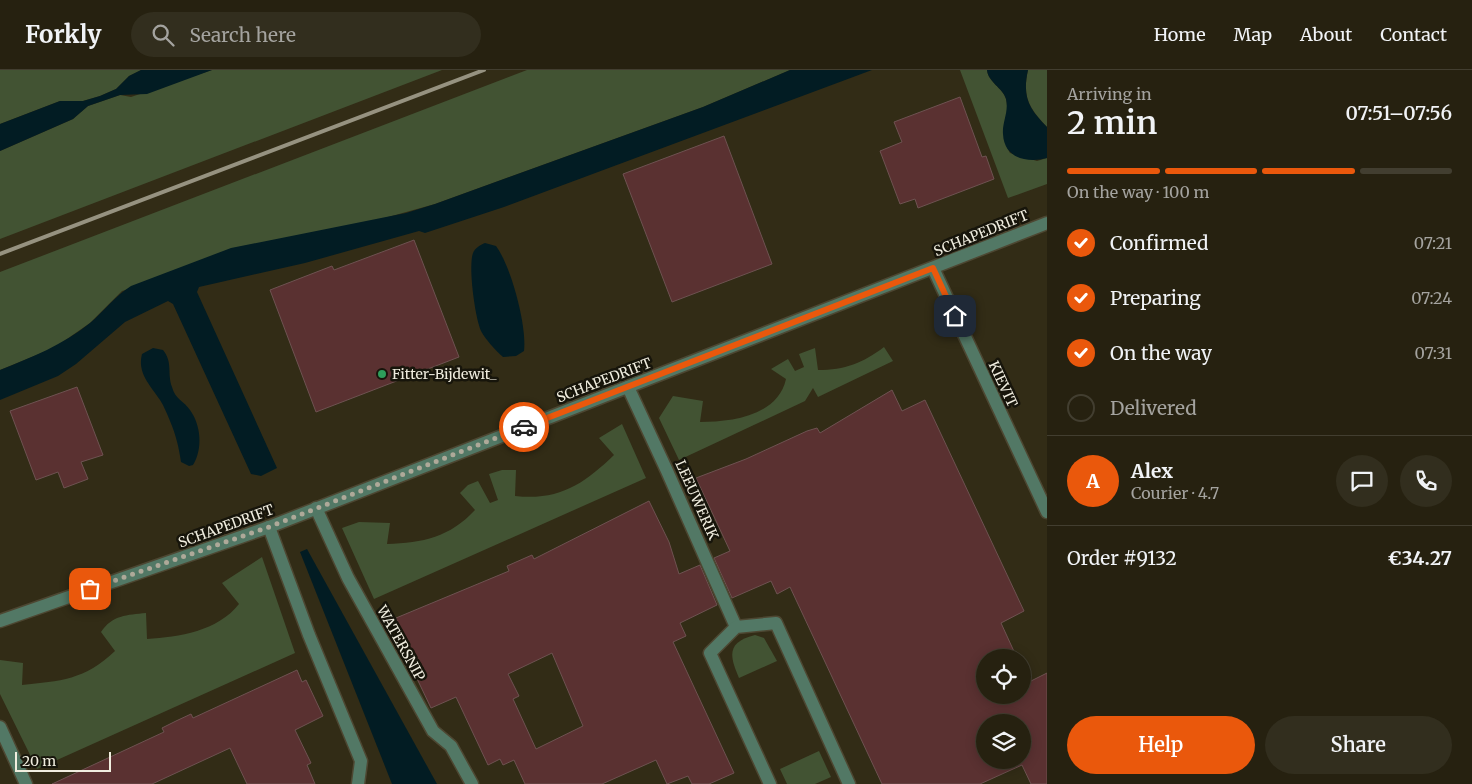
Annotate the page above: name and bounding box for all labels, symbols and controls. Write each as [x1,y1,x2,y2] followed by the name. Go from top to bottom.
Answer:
[131,12,481,57] search box
[25,19,101,50] text: Forkly
[149,21,177,49] icon: search
[189,23,296,47] text: Search here
[1154,23,1206,46] text: Home
[1234,23,1272,46] text: Map
[1300,23,1352,46] text: About
[1380,23,1447,46] text: Contact
[1067,84,1152,104] text: Arriving in
[1346,101,1452,125] text: 07:51–07:56
[1067,103,1157,143] text: 2 min
[1067,182,1209,202] text: On the way · 100 m
[931,206,1031,260] street label: SCHAPEDRIFT
[1067,229,1095,257] icon: check
[1110,231,1208,255] text: Confirmed
[1414,233,1452,253] text: 07:21
[1067,284,1095,312] icon: check
[1110,286,1201,310] text: Preparing
[1411,288,1452,308] text: 07:24
[934,295,976,337] pin
[941,302,969,330] icon: home
[1067,339,1095,367] icon: check
[1110,341,1212,365] text: On the way
[1415,343,1452,363] text: 07:31
[554,354,654,406] street label: SCHAPEDRIFT
[985,358,1022,410] street label: KIEVIT
[392,365,497,383] place label: Fitter-Bijdewit_
[376,368,388,380] marker: Fitter-Bijdewit_
[1110,396,1197,420] text: Delivered
[499,402,549,452] courier
[510,413,538,441] icon: car
[1336,455,1388,507] button: chat
[1400,455,1452,507] button: phone
[671,457,723,543] street label: LEEUWERIK
[1131,459,1173,483] text: Alex
[1086,469,1100,493] text: A
[1131,483,1219,503] text: Courier · 4.7
[176,500,276,552] street label: SCHAPEDRIFT
[1067,546,1177,570] text: Order #9132
[1388,546,1452,570] text: €34.27
[69,568,111,610] pin
[76,575,104,603] icon: bag
[372,601,429,684] street label: WATERSNIP
[976,649,1031,769] map controls
[976,649,1031,704] button: locate
[976,714,1031,769] button: layers
[1067,716,1255,774] button: Help
[1265,716,1452,774] button: Share
[15,749,111,772] scale bar
[22,752,56,770] text: 20 m

